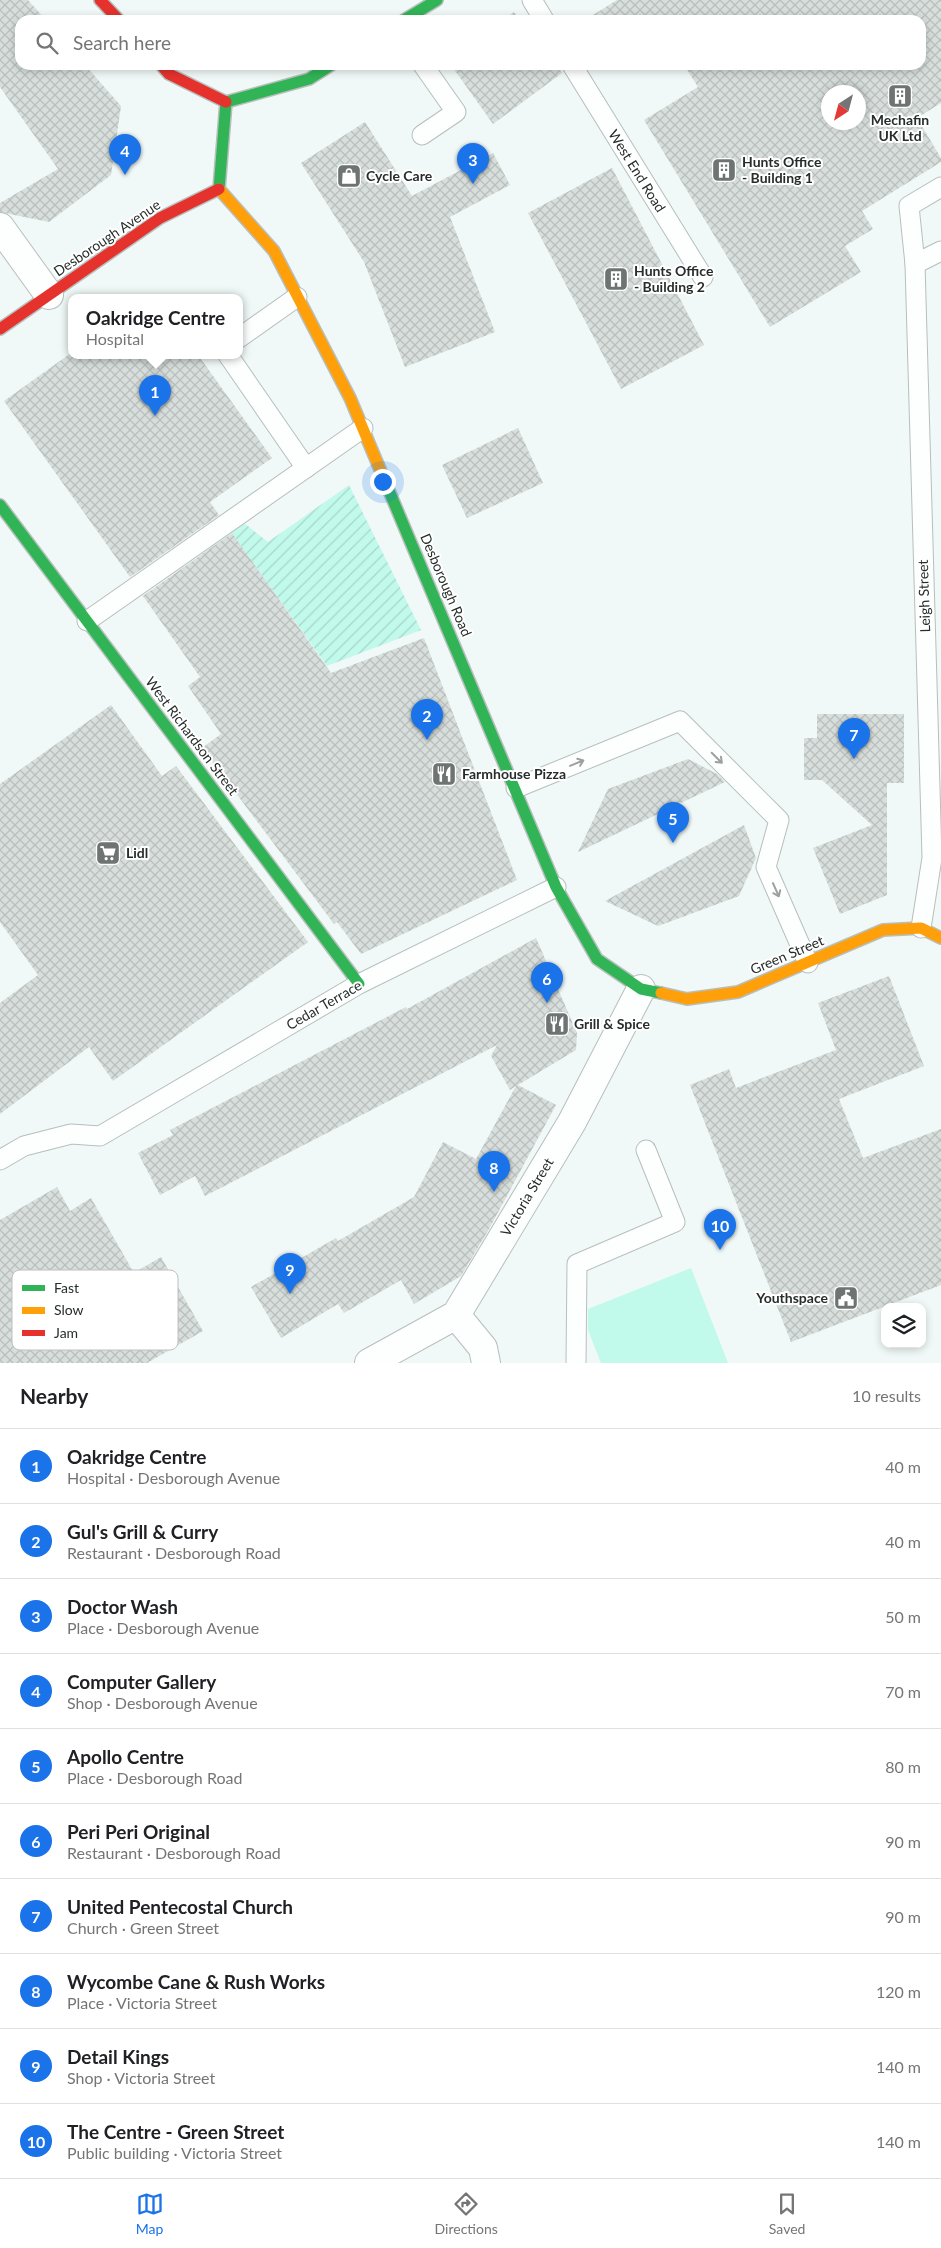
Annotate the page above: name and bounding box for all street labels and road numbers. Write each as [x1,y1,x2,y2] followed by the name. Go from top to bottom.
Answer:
[605,126,670,215] street label: West End Road
[50,196,163,280] street label: Desborough Avenue
[417,531,476,639] street label: Desborough Road
[914,559,933,633] street label: Leigh Street
[142,673,243,798] street label: West Richardson Street
[748,931,826,978] street label: Green Street
[283,976,365,1033] street label: Cedar Terrace
[497,1155,557,1239] street label: Victoria Street

